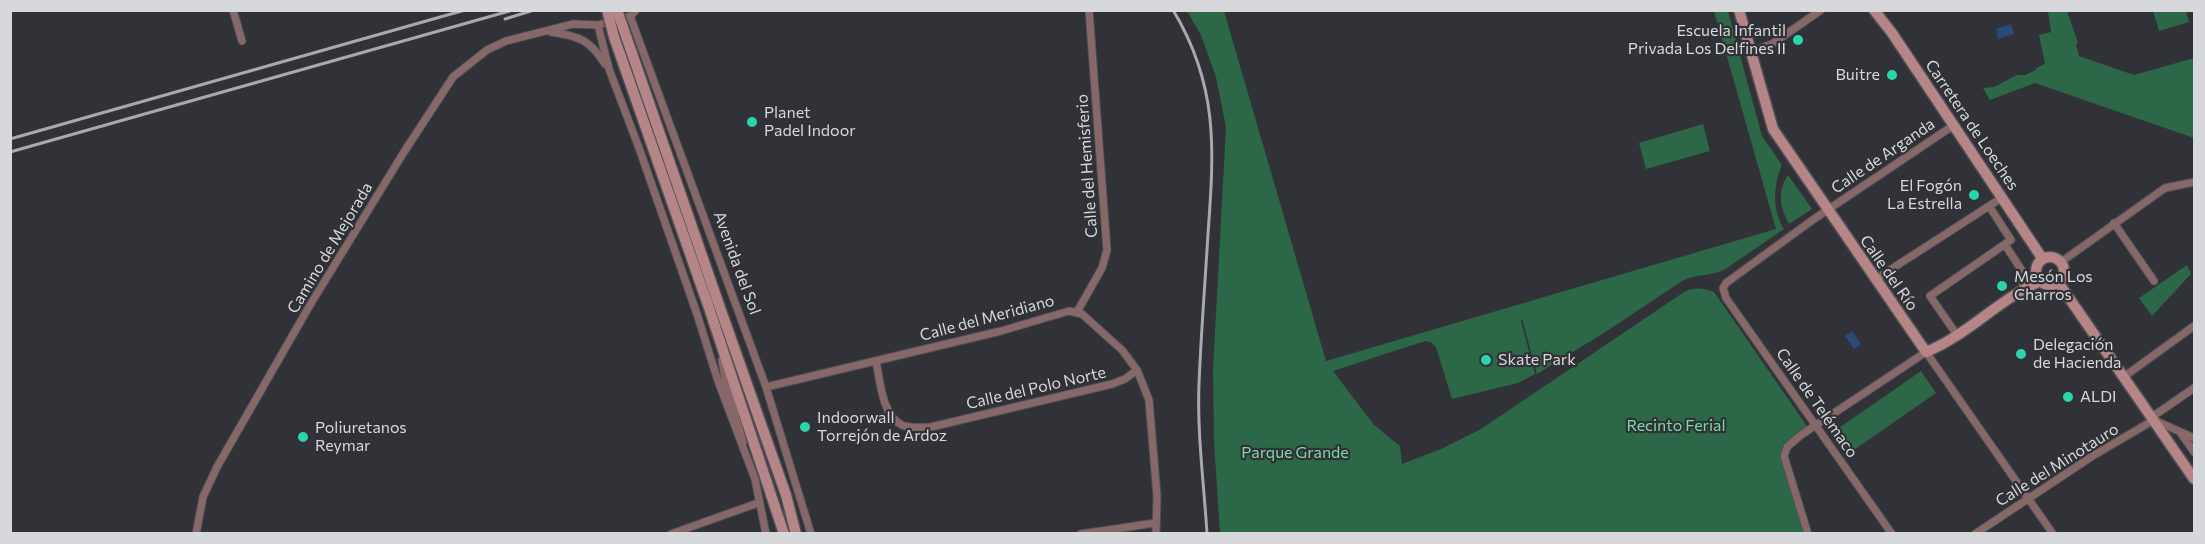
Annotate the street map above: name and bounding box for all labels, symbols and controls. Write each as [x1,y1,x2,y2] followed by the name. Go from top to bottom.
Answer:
[1628,21,1786,59] place label: Escuela Infantil Privada Los Delfines II
[1791,33,1805,47] marker: Escuela Infantil Privada Los Delfines II
[1921,56,2023,194] street label: Carretera de Loeches
[1836,65,1880,85] place label: Buitre
[1885,68,1899,82] marker: Buitre
[1072,94,1102,238] street label: Calle del Hemisferio
[764,103,856,141] place label: Planet Padel Indoor
[1828,114,1938,198] street label: Calle de Arganda
[745,115,759,129] marker: Planet Padel Indoor
[1887,176,1962,214] place label: El Fogón La Estrella
[283,179,377,317] street label: Camino de Mejorada
[1967,188,1981,202] marker: El Fogón La Estrella
[709,209,765,317] street label: Avenida del Sol
[1856,231,1922,315] street label: Calle del Río
[2014,267,2093,305] place label: Mesón Los Charros
[1995,279,2009,293] marker: Mesón Los Charros
[918,291,1056,345] street label: Calle del Meridiano
[2033,335,2121,373] place label: Delegación de Hacienda
[1772,344,1862,462] street label: Calle de Telémaco
[2014,347,2028,361] marker: Delegación de Hacienda
[1498,350,1576,370] place label: Skate Park
[1479,353,1493,367] marker: Skate Park
[964,363,1108,413] street label: Calle del Polo Norte
[2080,387,2116,407] place label: ALDI
[2061,390,2075,404] marker: ALDI
[817,408,947,446] place label: Indoorwall Torrejón de Ardoz
[1626,416,1726,436] park label: Recinto Ferial
[315,418,407,456] place label: Poliuretanos Reymar
[1992,419,2122,511] street label: Calle del Minotauro
[798,420,812,434] marker: Indoorwall Torrejón de Ardoz
[296,430,310,444] marker: Poliuretanos Reymar
[1241,443,1349,463] park label: Parque Grande

